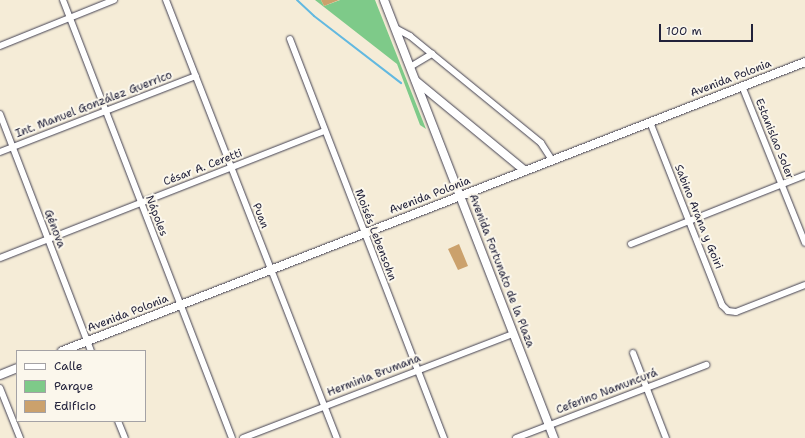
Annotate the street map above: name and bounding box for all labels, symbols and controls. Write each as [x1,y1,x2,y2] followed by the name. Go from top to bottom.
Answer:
[661,16,755,42] scale bar
[666,23,702,39] text: 100 m
[689,57,773,101] street label: Avenida Polonia
[14,69,174,141] street label: Int. Manuel González Guerrico
[752,97,796,181] street label: Estanislao Soler
[162,147,244,189] street label: César A. Ceretti
[671,163,725,271] street label: Sabino Arana y Goiri
[388,174,472,218] street label: Avenida Polonia
[351,187,399,283] street label: Moisés Lebensohn
[466,192,536,350] street label: Avenida Fortunato de la Plaza
[142,194,170,238] street label: Nápoles
[249,201,271,231] street label: Puan
[41,208,67,250] street label: Génova
[86,292,170,336] street label: Avenida Polonia
[16,350,146,422] legend
[326,352,422,400] street label: Herminia Brumana
[54,358,83,374] text: Calle
[555,367,659,417] street label: Ceferino Namuncurá
[54,378,93,394] text: Parque
[54,398,96,414] text: Edificio

